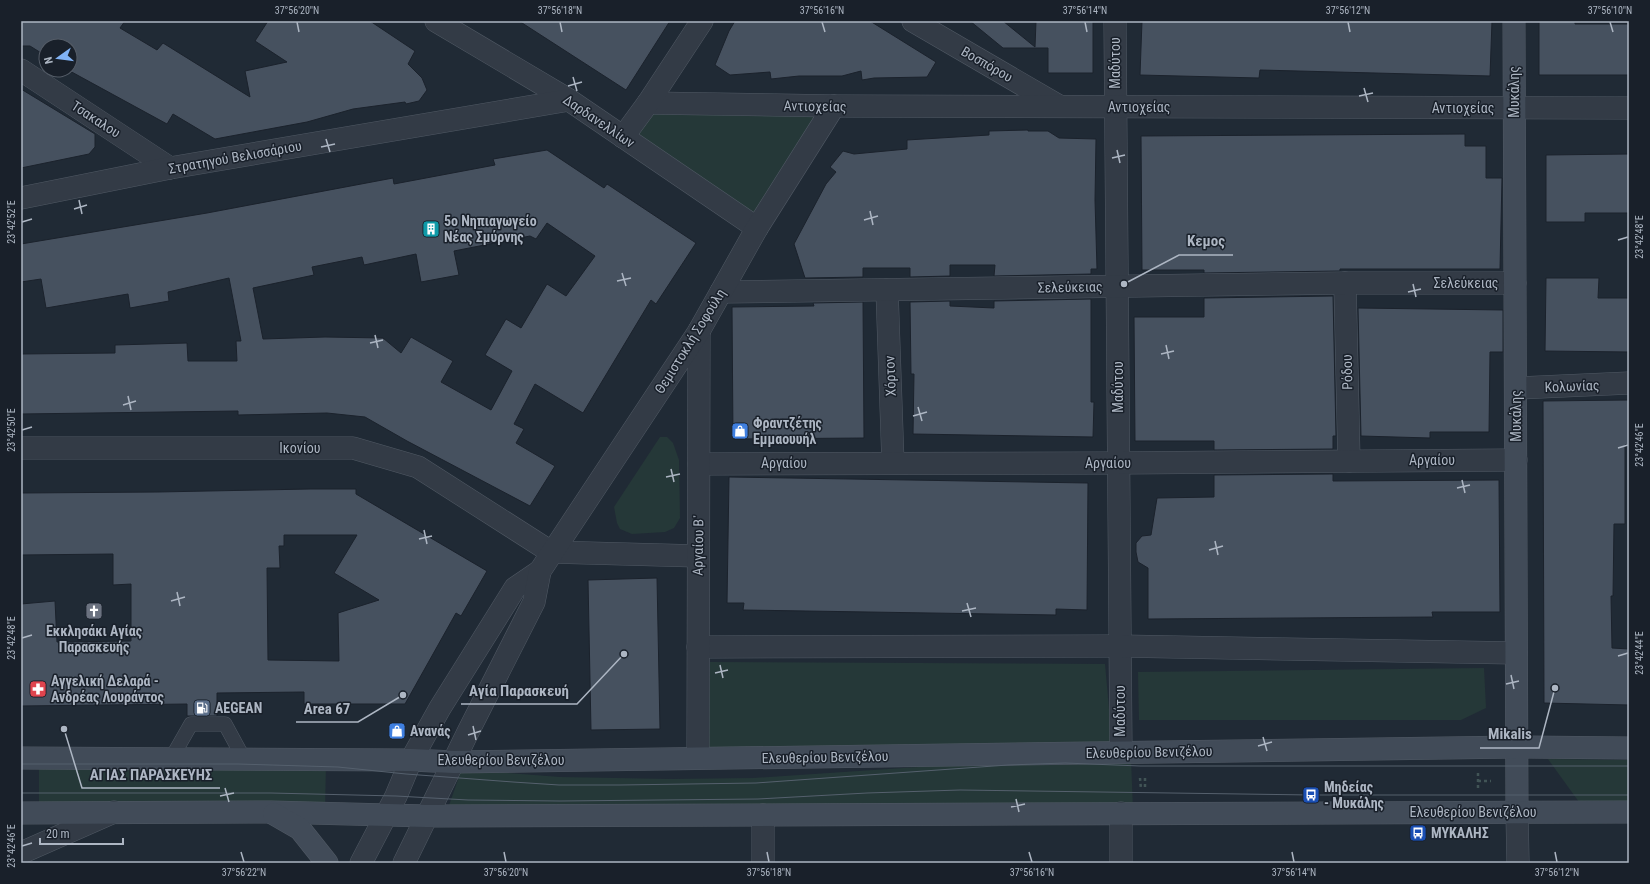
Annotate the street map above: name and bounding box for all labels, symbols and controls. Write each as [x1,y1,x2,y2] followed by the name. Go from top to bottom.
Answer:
[275,5,319,16] text: 37°56'20"N
[538,5,582,16] text: 37°56'18"N
[800,5,844,16] text: 37°56'16"N
[1063,5,1107,16] text: 37°56'14"N
[1326,5,1370,16] text: 37°56'12"N
[1588,5,1632,16] text: 37°56'10"N
[1107,37,1123,89] street label: Μαδύτου
[38,38,78,78] north arrow
[958,43,1016,85] street label: Βοσπόρου
[42,55,56,65] text: N
[1506,66,1522,118] street label: Μυκάλης
[560,91,638,151] street label: Δαρδανελλίων
[69,97,124,141] street label: Τσακαλου
[784,97,846,115] street label: Αντιοχείας
[1108,99,1170,115] street label: Αντιοχείας
[1432,100,1494,116] street label: Αντιοχείας
[167,137,303,177] street label: Στρατηγού Βελισσάριου
[6,200,17,244] text: 23°42'52"E
[444,213,537,245] place label: 5ο Νηπιαγωγείο Νέας Σμύρνης
[1634,215,1645,259] text: 23°42'48"E
[421,219,441,239] building icon: 5ο Νηπιαγωγείο Νέας Σμύρνης
[1179,228,1233,255] callout: Κεμος
[1187,232,1225,250] text: Κεμος
[1434,275,1498,291] street label: Σελεύκειας
[1037,278,1103,296] street label: Σελεύκειας
[651,286,730,397] street label: Θεμιστοκλή Σοφούλη
[1339,354,1355,390] street label: Ρόδου
[881,355,899,397] street label: Χόρτον
[1110,361,1126,413] street label: Μαδύτου
[1544,377,1600,395] street label: Κολωνίας
[1508,390,1524,442] street label: Μυκάλης
[6,408,17,452] text: 23°42'50"E
[753,415,822,447] place label: Φραντζέτης Εμμαουυήλ
[730,421,750,441] shop icon: Φραντζέτης Εμμαουυήλ
[1634,423,1645,467] text: 23°42'46"E
[279,440,321,456] street label: Ικονίου
[1409,452,1455,468] street label: Αργαίου
[761,455,807,471] street label: Αργαίου
[1085,455,1131,471] street label: Αργαίου
[689,514,707,576] street label: Αργαίου Β᾽
[84,601,104,621] church icon: Εκκλησάκι Αγίας Παρασκευής
[6,616,17,660] text: 23°42'48"E
[46,623,142,655] place label: Εκκλησάκι Αγίας Παρασκευής
[1634,631,1645,675] text: 23°42'44"E
[51,673,164,705] place label: Αγγελική Δελαρά - Ανδρέας Λουράντος
[461,677,577,704] callout: Αγία Παρασκευή
[28,679,48,699] pharmacy icon: Αγγελική Δελαρά - Ανδρέας Λουράντος
[469,682,569,700] text: Αγία Παρασκευή
[1112,685,1128,737] street label: Μαδύτου
[296,695,358,722] callout: Area 67
[192,698,212,718] fuel station icon: AEGEAN
[215,700,262,716] place label: AEGEAN
[304,700,350,718] text: Area 67
[387,721,407,741] shop icon: Ανανάς
[1480,721,1539,748] callout: Mikalis
[410,723,451,739] place label: Ανανάς
[1488,725,1532,743] text: Mikalis
[1085,743,1213,761] street label: Ελευθερίου Βενιζέλου
[761,748,889,766] street label: Ελευθερίου Βενιζέλου
[438,752,565,768] street label: Ελευθερίου Βενιζέλου
[82,761,220,788] callout: ΑΓΙΑΣ ΠΑΡΑΣΚΕΥΗΣ
[90,766,213,784] text: ΑΓΙΑΣ ΠΑΡΑΣΚΕΥΗΣ
[1324,779,1384,811] place label: Μηδείας - Μυκάλης
[1301,785,1321,805] bus stop icon: Μηδείας - Μυκάλης
[1410,804,1537,820] street label: Ελευθερίου Βενιζέλου
[40,820,123,846] scale bar
[1408,823,1428,843] bus stop icon: ΜΥΚΑΛΗΣ
[6,824,17,868] text: 23°42'46"E
[1431,825,1489,841] place label: ΜΥΚΑΛΗΣ
[46,827,70,841] text: 20 m
[222,867,266,878] text: 37°56'22"N
[484,867,528,878] text: 37°56'20"N
[747,867,791,878] text: 37°56'18"N
[1010,867,1054,878] text: 37°56'16"N
[1272,867,1316,878] text: 37°56'14"N
[1535,867,1579,878] text: 37°56'12"N

